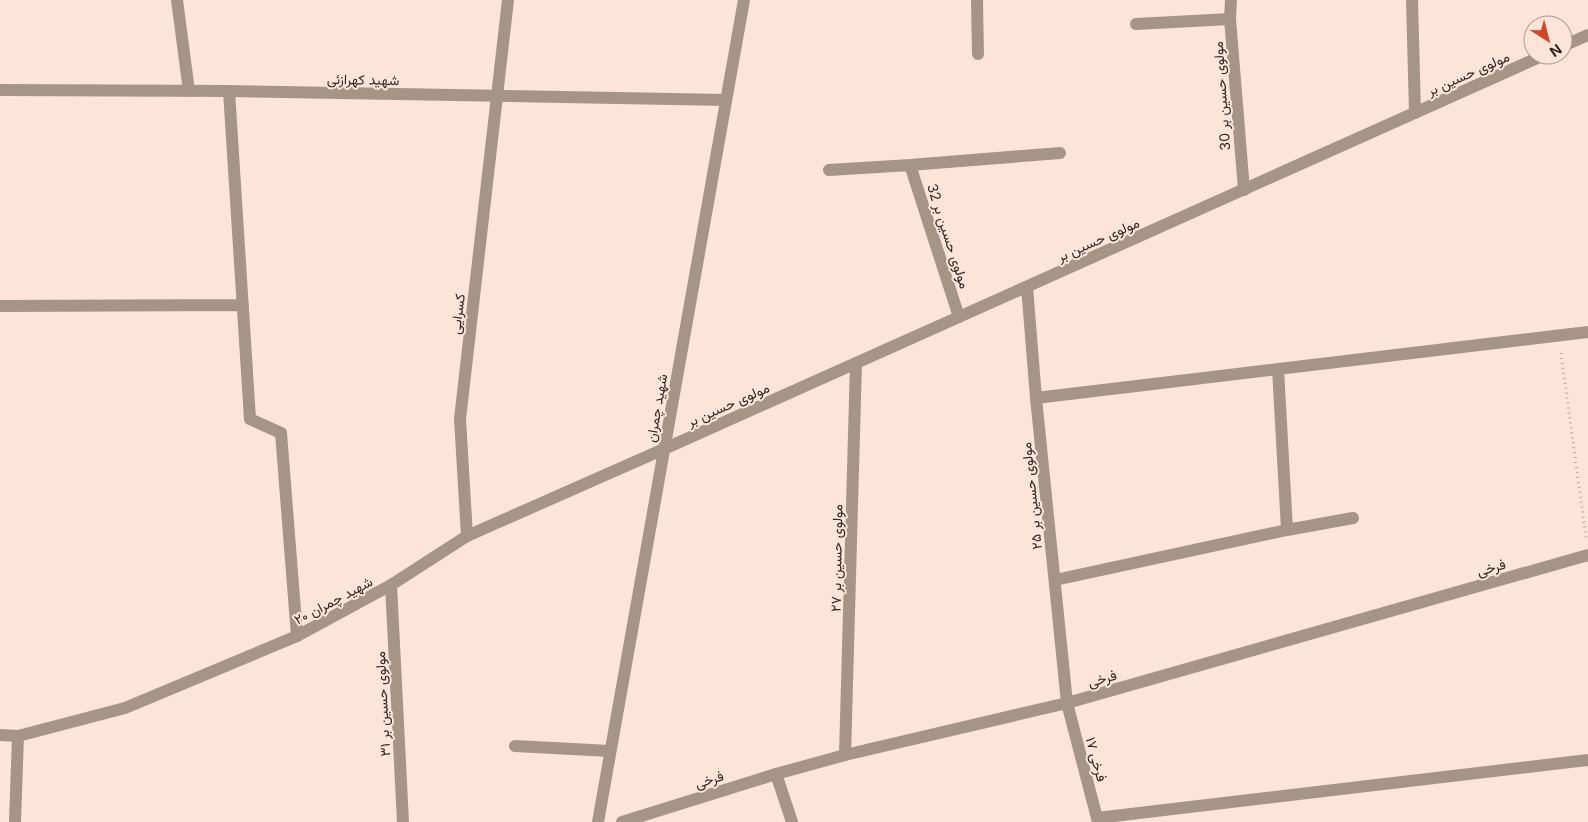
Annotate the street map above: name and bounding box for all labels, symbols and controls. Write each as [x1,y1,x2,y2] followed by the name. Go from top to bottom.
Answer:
[1523,15,1573,65] north arrow
[1209,41,1234,151] street label: مولوی حسین بر 30
[1547,41,1565,61] text: N
[1423,47,1512,100] street label: مولوی حسین بر
[327,70,399,89] street label: شهید کهرازئی
[923,181,974,291] street label: مولوی حسین بر 32
[1053,213,1142,266] street label: مولوی حسین بر
[446,293,469,336] street label: کسرایی
[642,373,672,444] street label: شهید چمران
[683,378,772,431] street label: مولوی حسین بر
[1017,441,1046,550] street label: مولوی حسین بر ۲۵
[827,504,846,612] street label: مولوی حسین بر ۲۷
[1475,555,1508,580] street label: فرخی
[291,572,376,630] street label: شهید چمران ۲۰
[371,651,394,757] street label: مولوی حسین بر ۳۱
[1086,666,1119,691] street label: فرخی
[1082,735,1111,783] street label: فرخی ۱۷
[693,767,726,792] street label: فرخی

